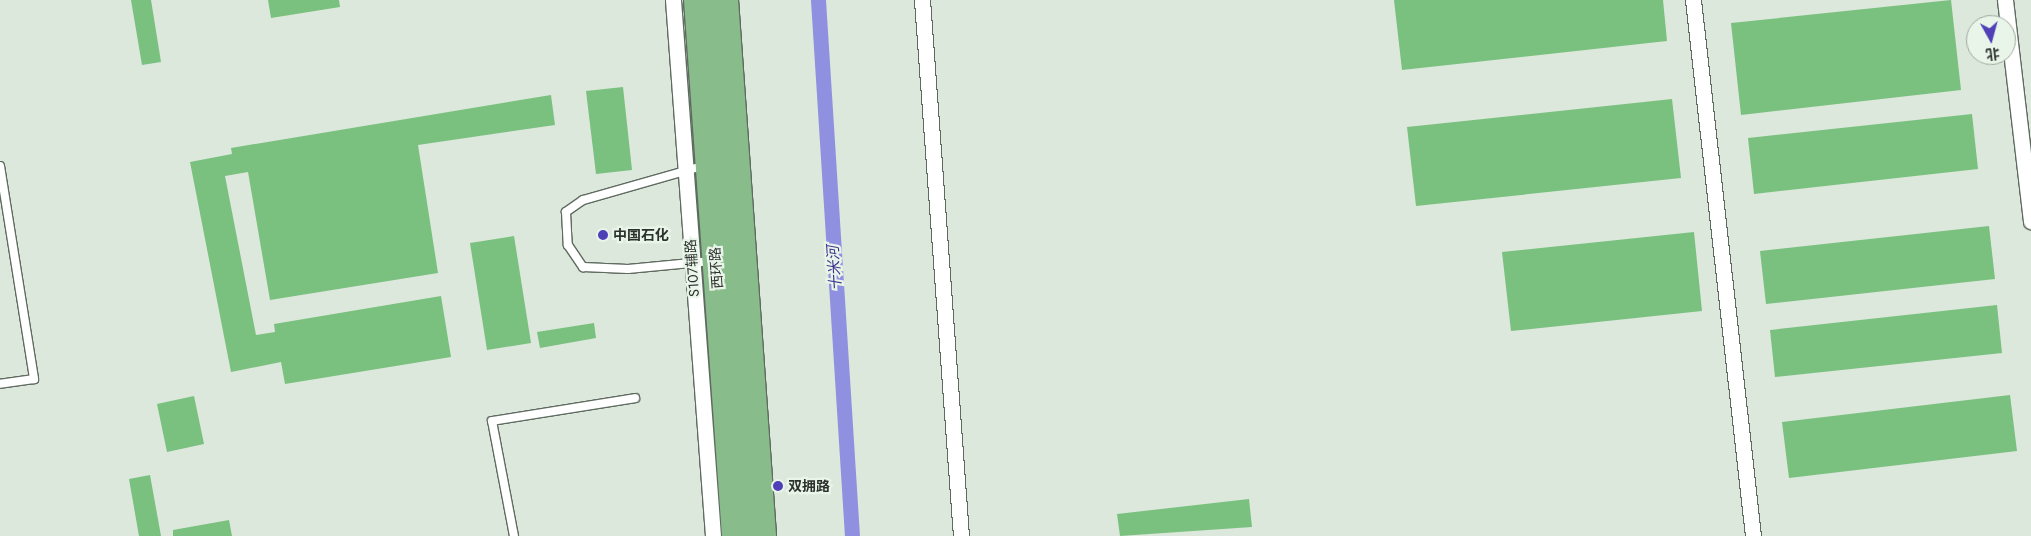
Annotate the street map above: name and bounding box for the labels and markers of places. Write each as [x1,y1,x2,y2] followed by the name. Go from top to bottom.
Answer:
[613,227,669,243] place label: 中国石化
[597,229,609,241] marker: 中国石化
[788,478,830,494] place label: 双拥路
[772,480,784,492] marker: 双拥路

